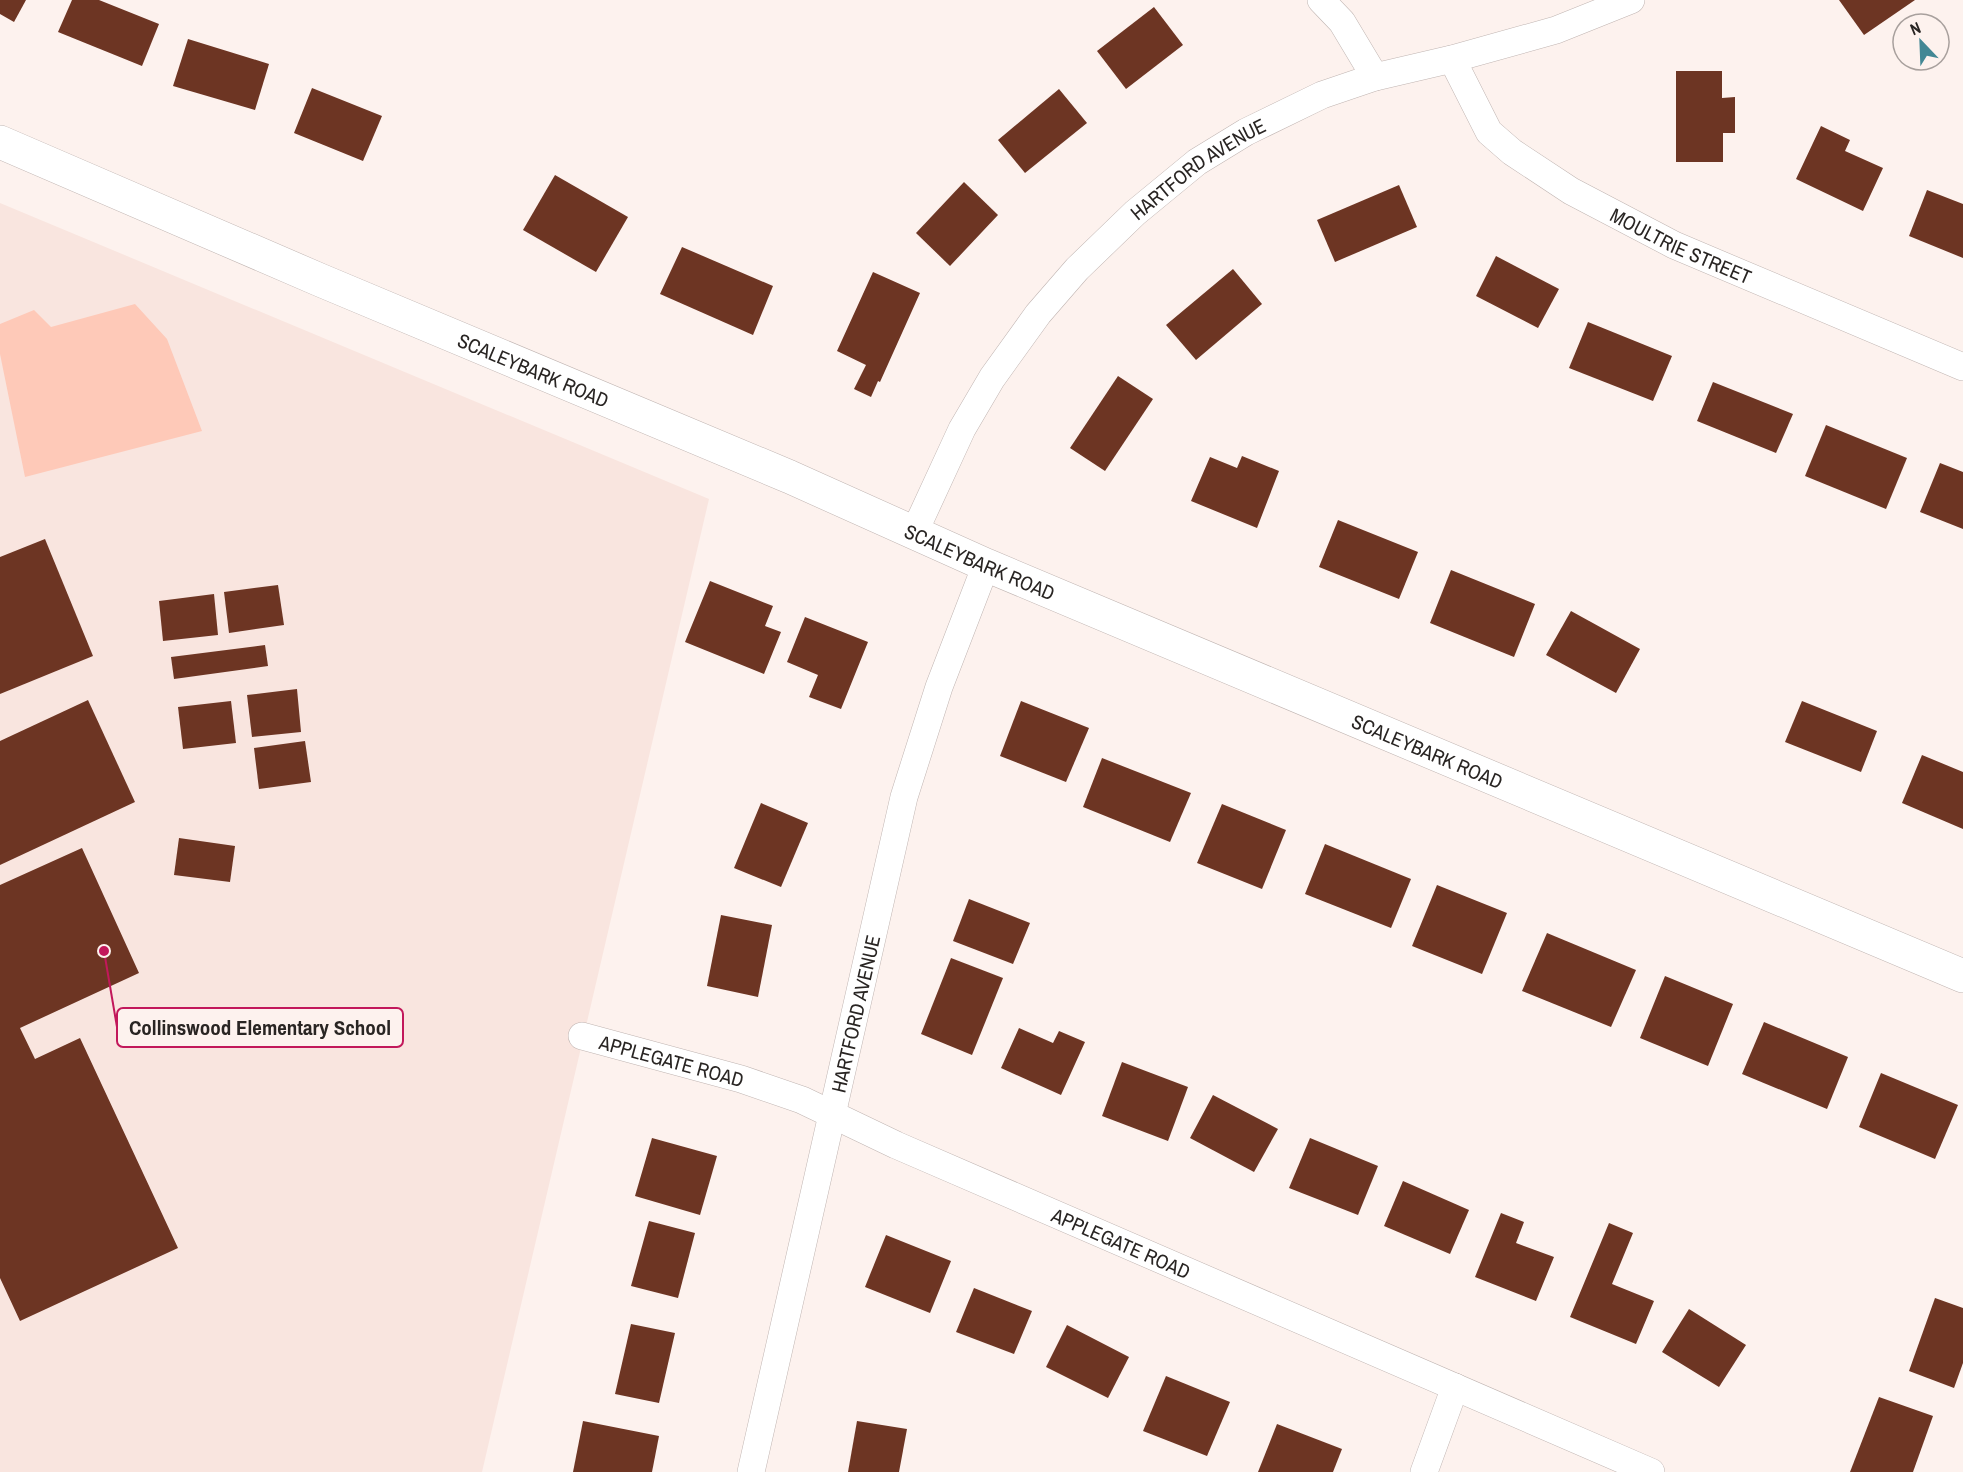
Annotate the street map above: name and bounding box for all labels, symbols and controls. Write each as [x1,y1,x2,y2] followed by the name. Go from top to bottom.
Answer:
[1891,12,1951,72] north arrow
[1906,16,1924,40] text: N
[1124,111,1270,225] street label: HARTFORD AVENUE
[1606,201,1756,290] street label: MOULTRIE STREET
[454,326,613,413] street label: SCALEYBARK ROAD
[900,517,1059,606] street label: SCALEYBARK ROAD
[1348,707,1507,795] street label: SCALEYBARK ROAD
[824,932,886,1095] street label: HARTFORD AVENUE
[117,1008,403,1047] callout: Collinswood Elementary School
[129,1013,391,1042] text: Collinswood Elementary School
[596,1028,747,1093] street label: APPLEGATE ROAD
[1047,1200,1195,1284] street label: APPLEGATE ROAD

